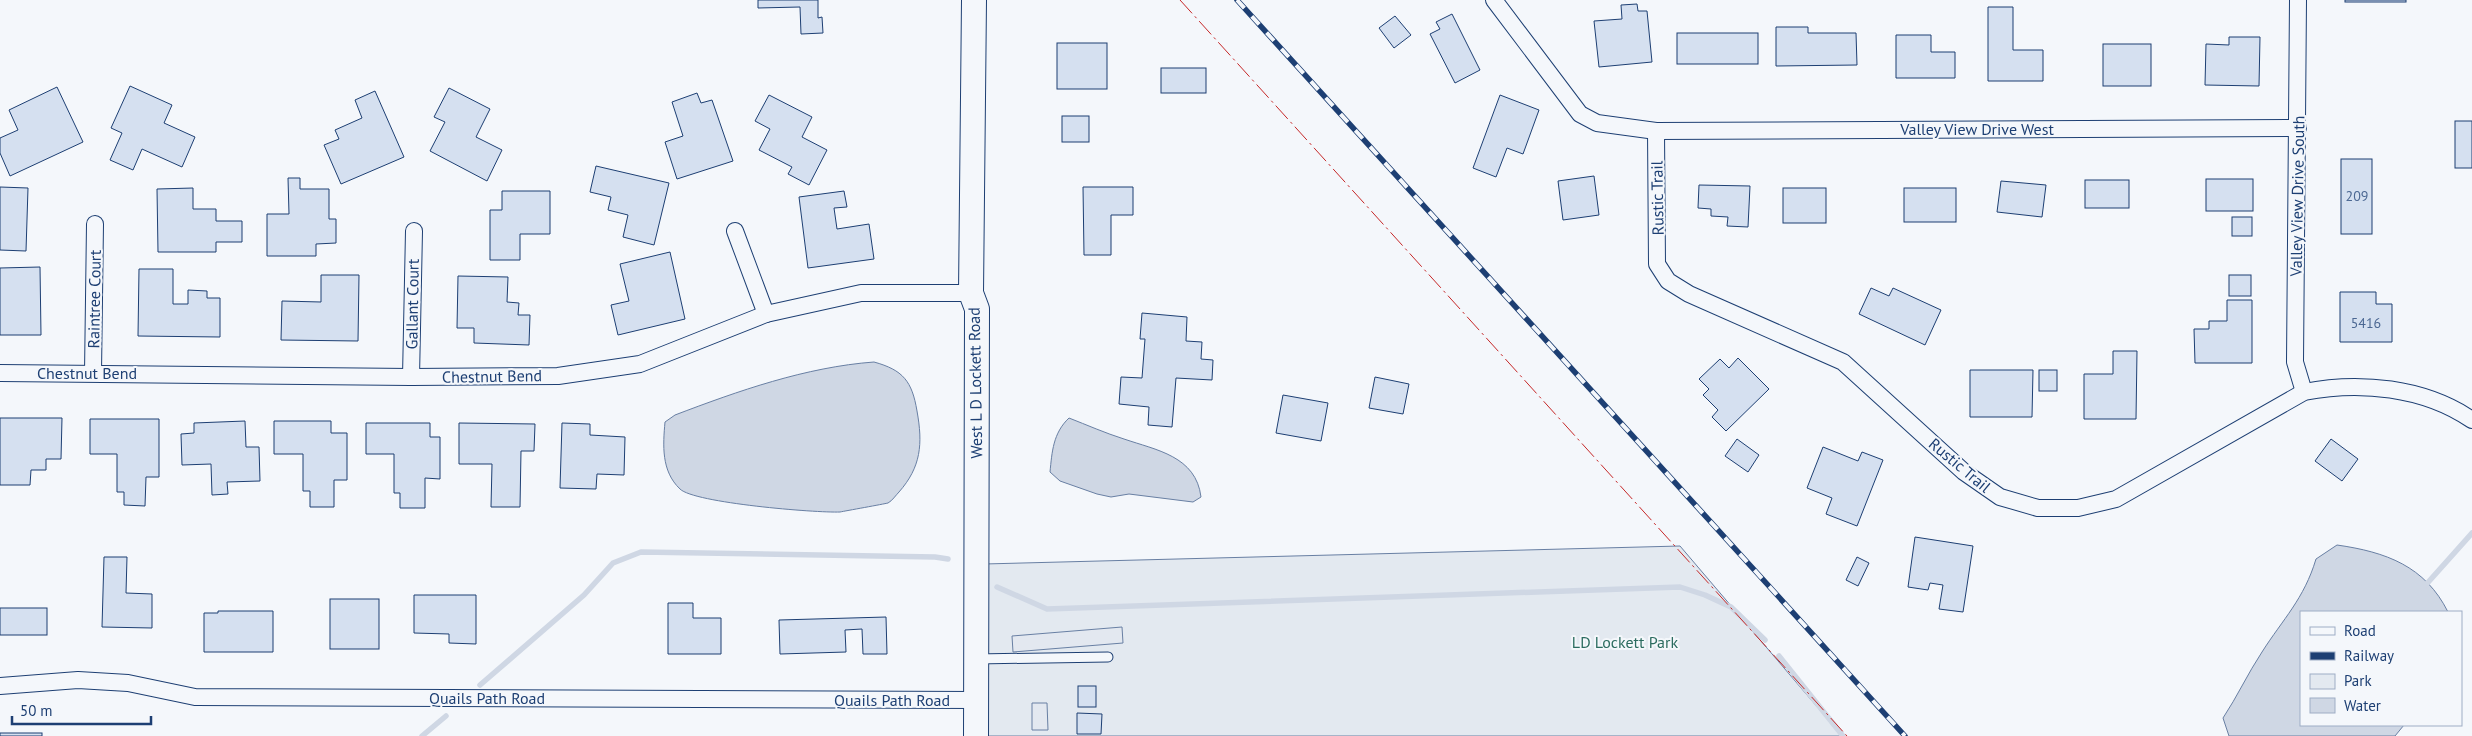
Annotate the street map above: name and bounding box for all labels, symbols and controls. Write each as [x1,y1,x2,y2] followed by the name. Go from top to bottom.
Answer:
[2286,115,2308,278] street label: Valley View Drive South
[1899,119,2054,139] street label: Valley View Drive West
[1646,160,1668,235] street label: Rustic Trail
[2346,187,2368,205] house number: 209
[83,249,105,349] street label: Raintree Court
[401,258,423,349] street label: Gallant Court
[964,307,986,459] street label: West L D Lockett Road
[2351,314,2381,332] house number: 5416
[37,363,137,383] street label: Chestnut Bend
[442,365,542,387] street label: Chestnut Bend
[1925,433,1995,497] street label: Rustic Trail
[2300,611,2462,726] legend
[2344,621,2376,640] text: Road
[1572,632,1678,652] park label: LD Lockett Park
[2344,646,2394,665] text: Railway
[2344,671,2372,690] text: Park
[429,688,545,708] street label: Quails Path Road
[834,690,950,710] street label: Quails Path Road
[12,694,151,726] scale bar
[2344,696,2381,715] text: Water
[20,701,53,720] text: 50 m

